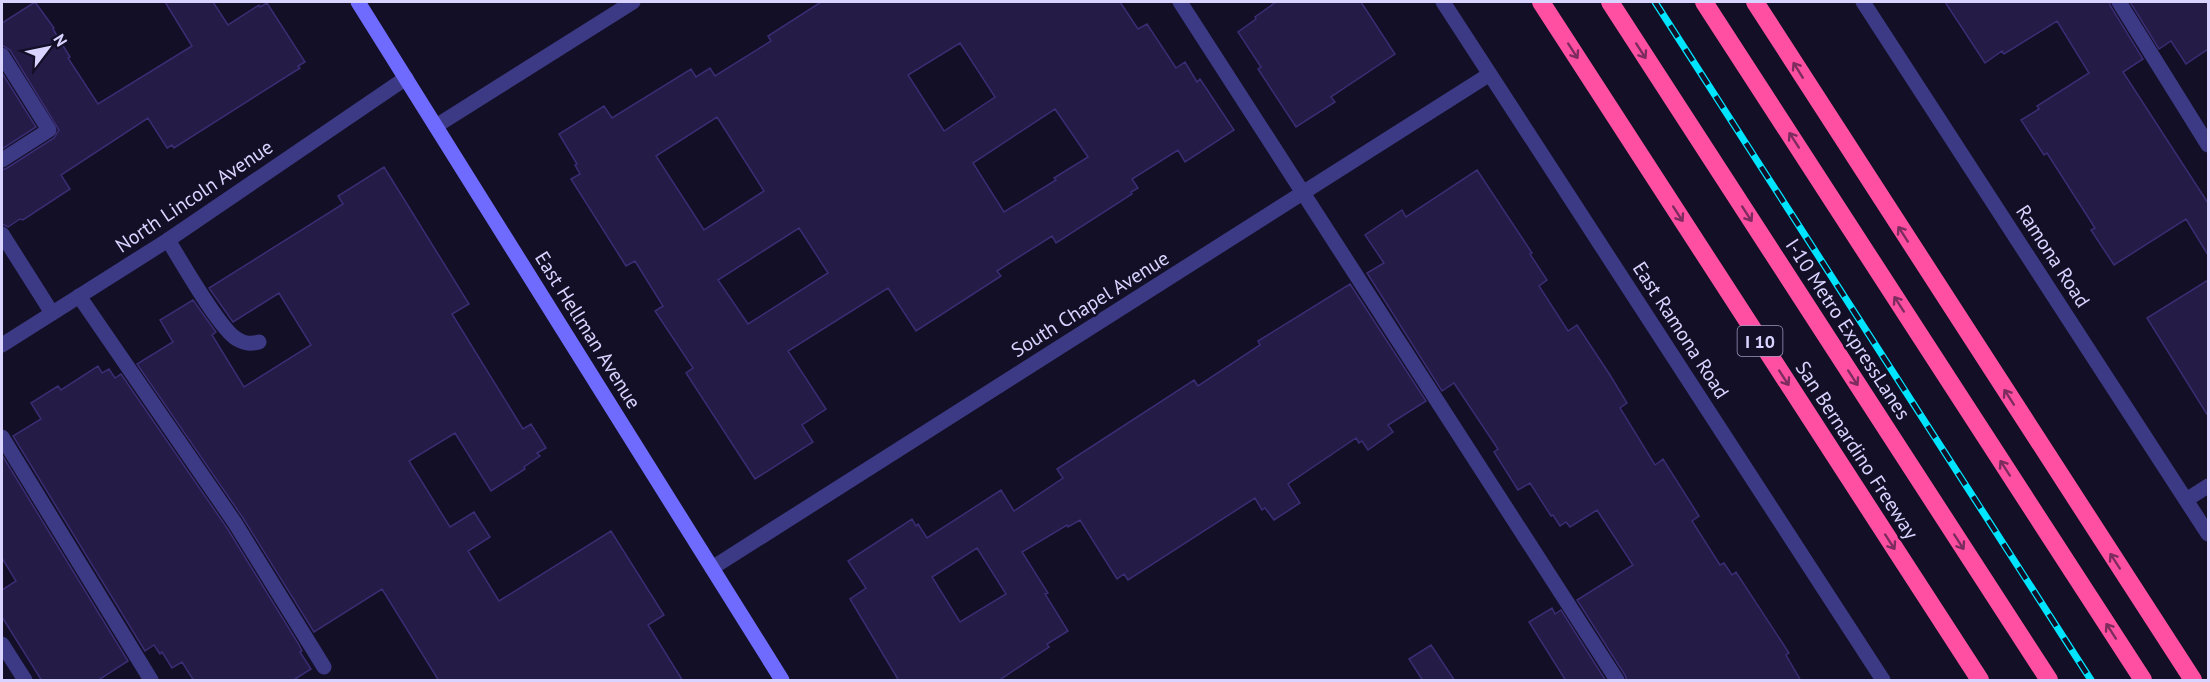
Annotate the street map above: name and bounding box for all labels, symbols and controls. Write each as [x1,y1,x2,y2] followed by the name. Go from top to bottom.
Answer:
[18,18,78,78] north arrow
[49,30,72,50] text: N
[1566,42,1579,59] one-way arrow
[1635,42,1648,59] one-way arrow
[1791,62,1803,79] one-way arrow
[1787,132,1799,149] one-way arrow
[110,134,278,258] street label: North Lincoln Avenue
[2010,200,2096,312] street label: Ramona Road
[1672,206,1685,223] one-way arrow
[1741,206,1754,223] one-way arrow
[1897,225,1910,242] one-way arrow
[1780,234,1916,424] street label: I-10 Metro ExpressLanes
[1006,245,1174,363] street label: South Chapel Avenue
[529,246,647,414] street label: East Hellman Avenue
[1627,257,1735,403] street label: East Ramona Road
[1893,296,1905,313] one-way arrow
[1738,326,1782,356] road number: I 10
[1790,356,1925,545] street label: San Bernardino Freeway
[1779,369,1791,386] one-way arrow
[1848,369,1860,386] one-way arrow
[2003,389,2015,406] one-way arrow
[1999,460,2011,476] one-way arrow
[1885,533,1897,550] one-way arrow
[1954,533,1966,550] one-way arrow
[2109,553,2121,570] one-way arrow
[2105,624,2117,640] one-way arrow

